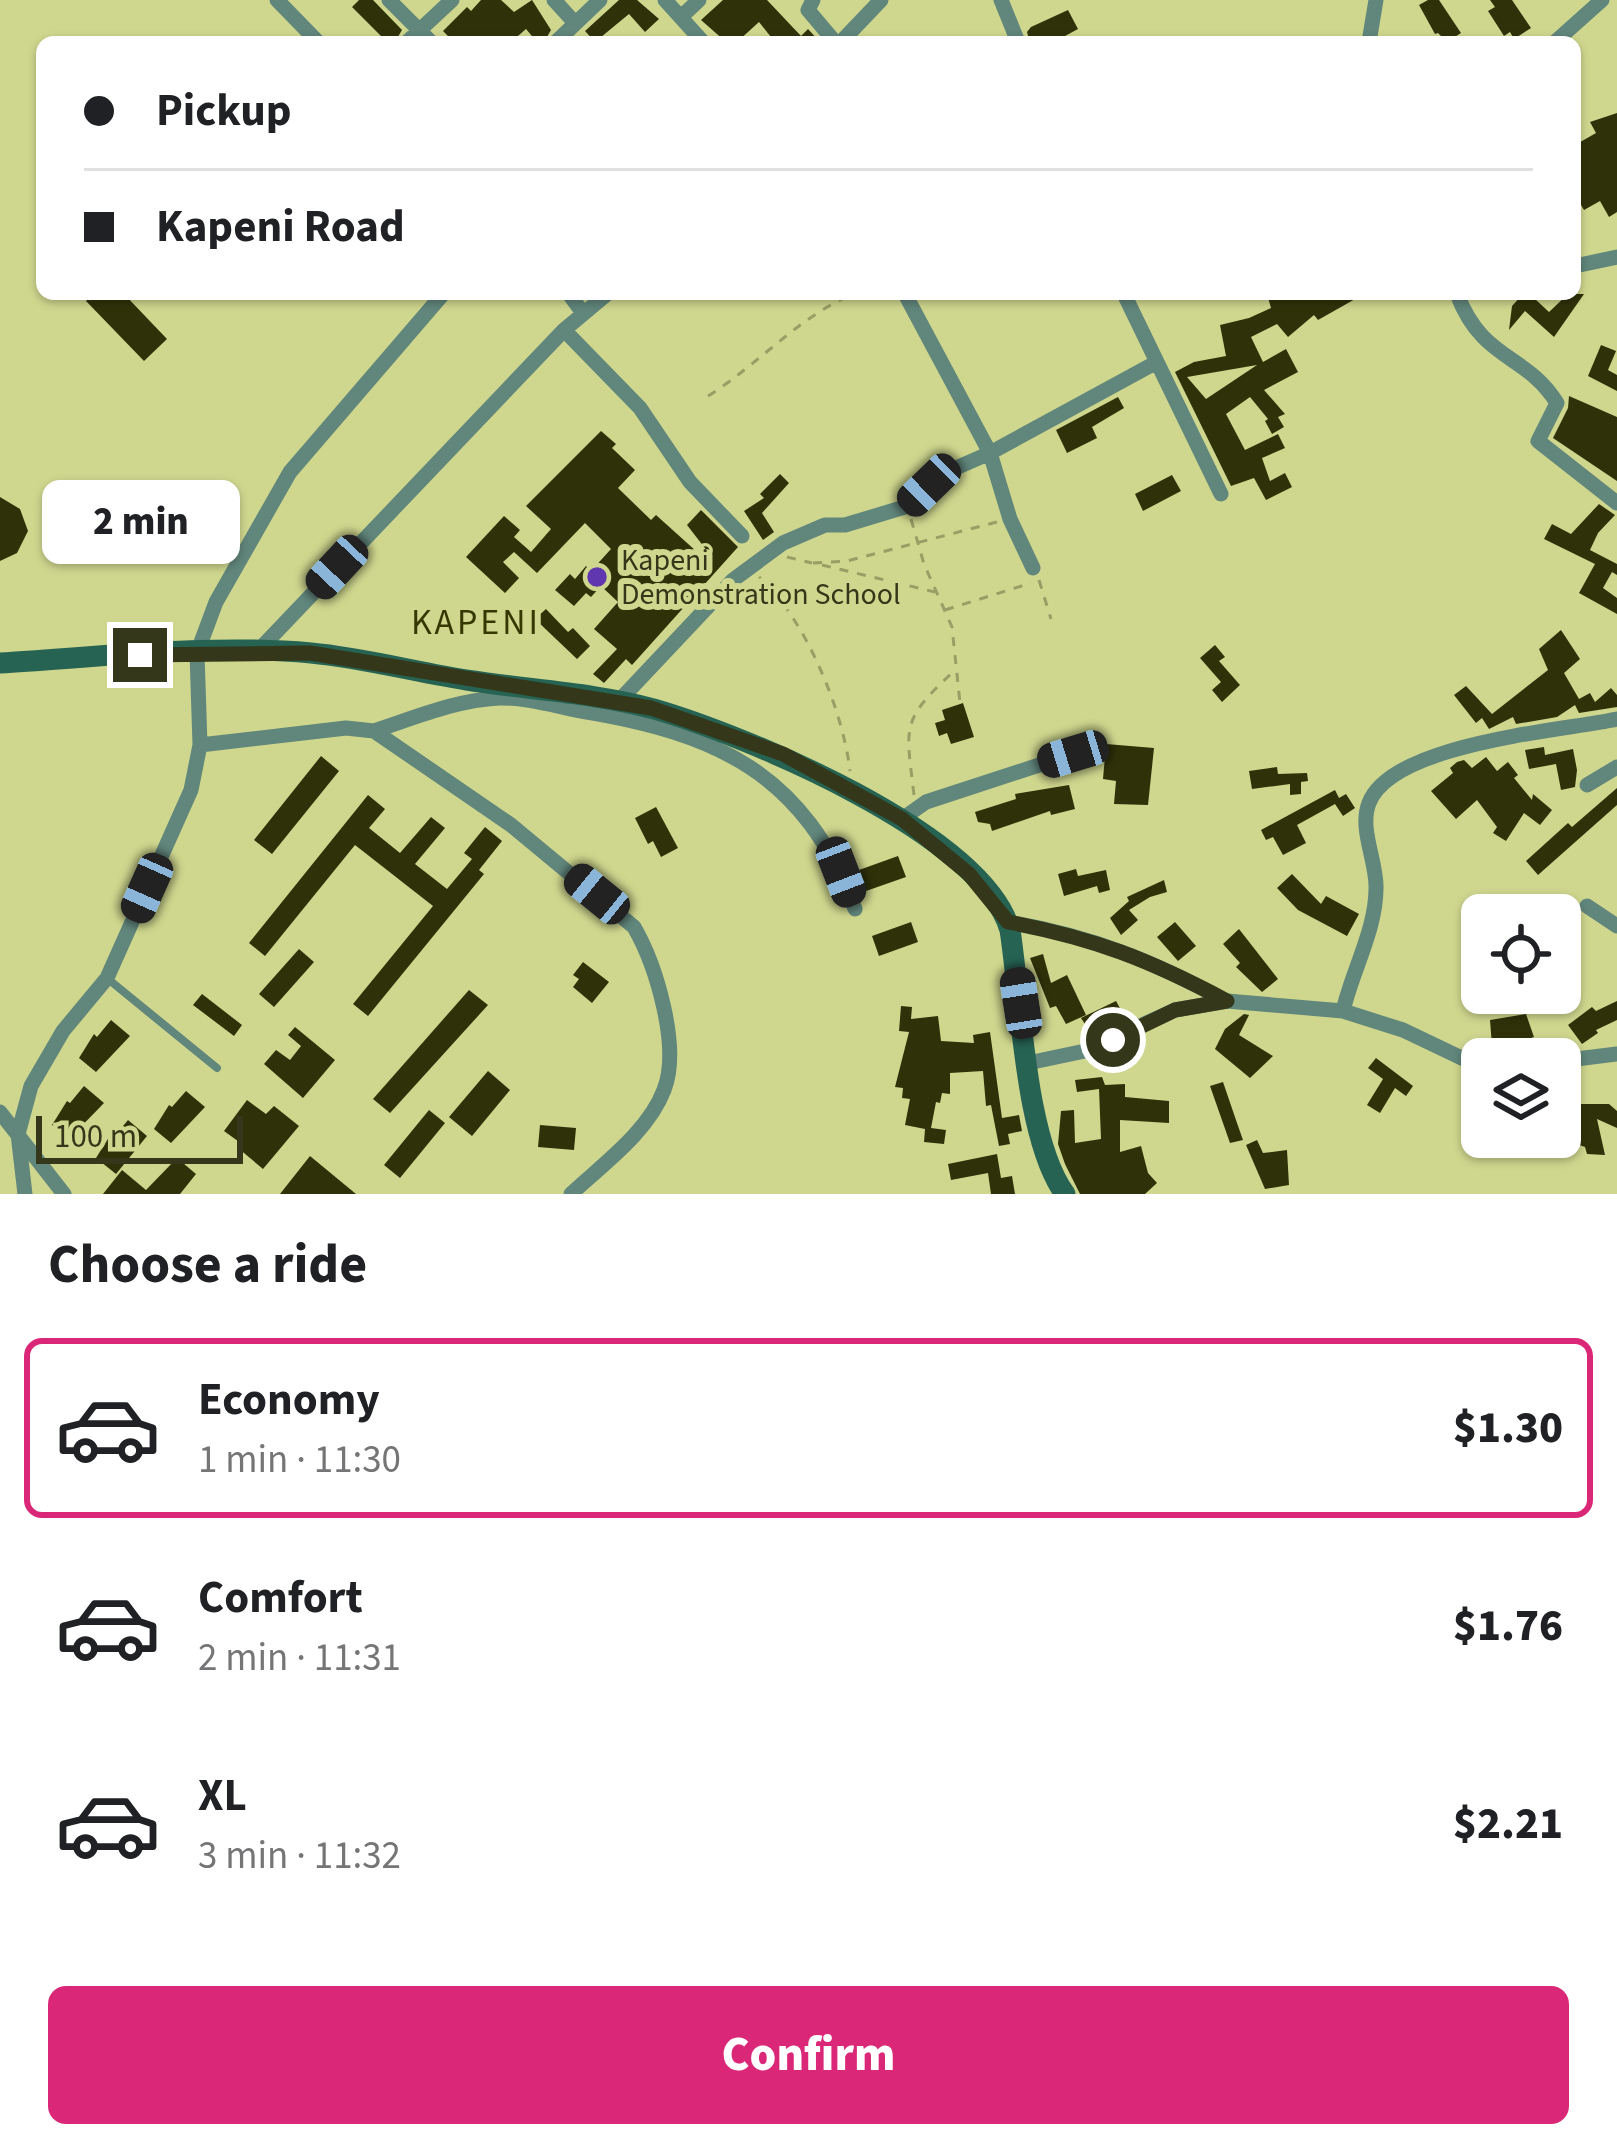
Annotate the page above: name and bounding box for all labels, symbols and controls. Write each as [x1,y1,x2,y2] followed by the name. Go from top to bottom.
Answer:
[156,79,292,143] text: Pickup
[156,195,405,259] text: Kapeni Road
[891,447,967,523] car
[41,481,239,565] callout: 2 min
[93,494,189,550] text: 2 min
[299,528,375,606] car
[621,539,901,616] place label: Kapeni Demonstration School
[584,564,610,590] marker: Kapeni Demonstration School
[411,597,541,648] district label: KAPENI
[113,628,167,682] route end
[1033,726,1113,782] car
[811,832,871,912] car
[116,848,178,928] car
[558,857,636,931] car
[1461,894,1581,1158] map controls
[1461,894,1581,1014] button: locate
[998,965,1044,1041] car
[1086,1013,1140,1067] route start
[1461,1038,1581,1158] button: layers
[36,1110,243,1163] scale bar
[54,1113,137,1160] text: 100 m
[48,1227,367,1304] text: Choose a ride
[198,1368,380,1432] text: Economy
[54,1374,162,1482] icon: car
[1453,1396,1563,1460] text: $1.30
[198,1432,401,1488] text: 1 min · 11:30
[198,1566,363,1630] text: Comfort
[54,1572,162,1680] icon: car
[1453,1594,1563,1658] text: $1.76
[198,1630,401,1686] text: 2 min · 11:31
[198,1764,247,1828] text: XL
[54,1770,162,1878] icon: car
[1453,1792,1563,1856] text: $2.21
[198,1828,401,1884] text: 3 min · 11:32
[48,1986,1569,2124] button: Confirm

